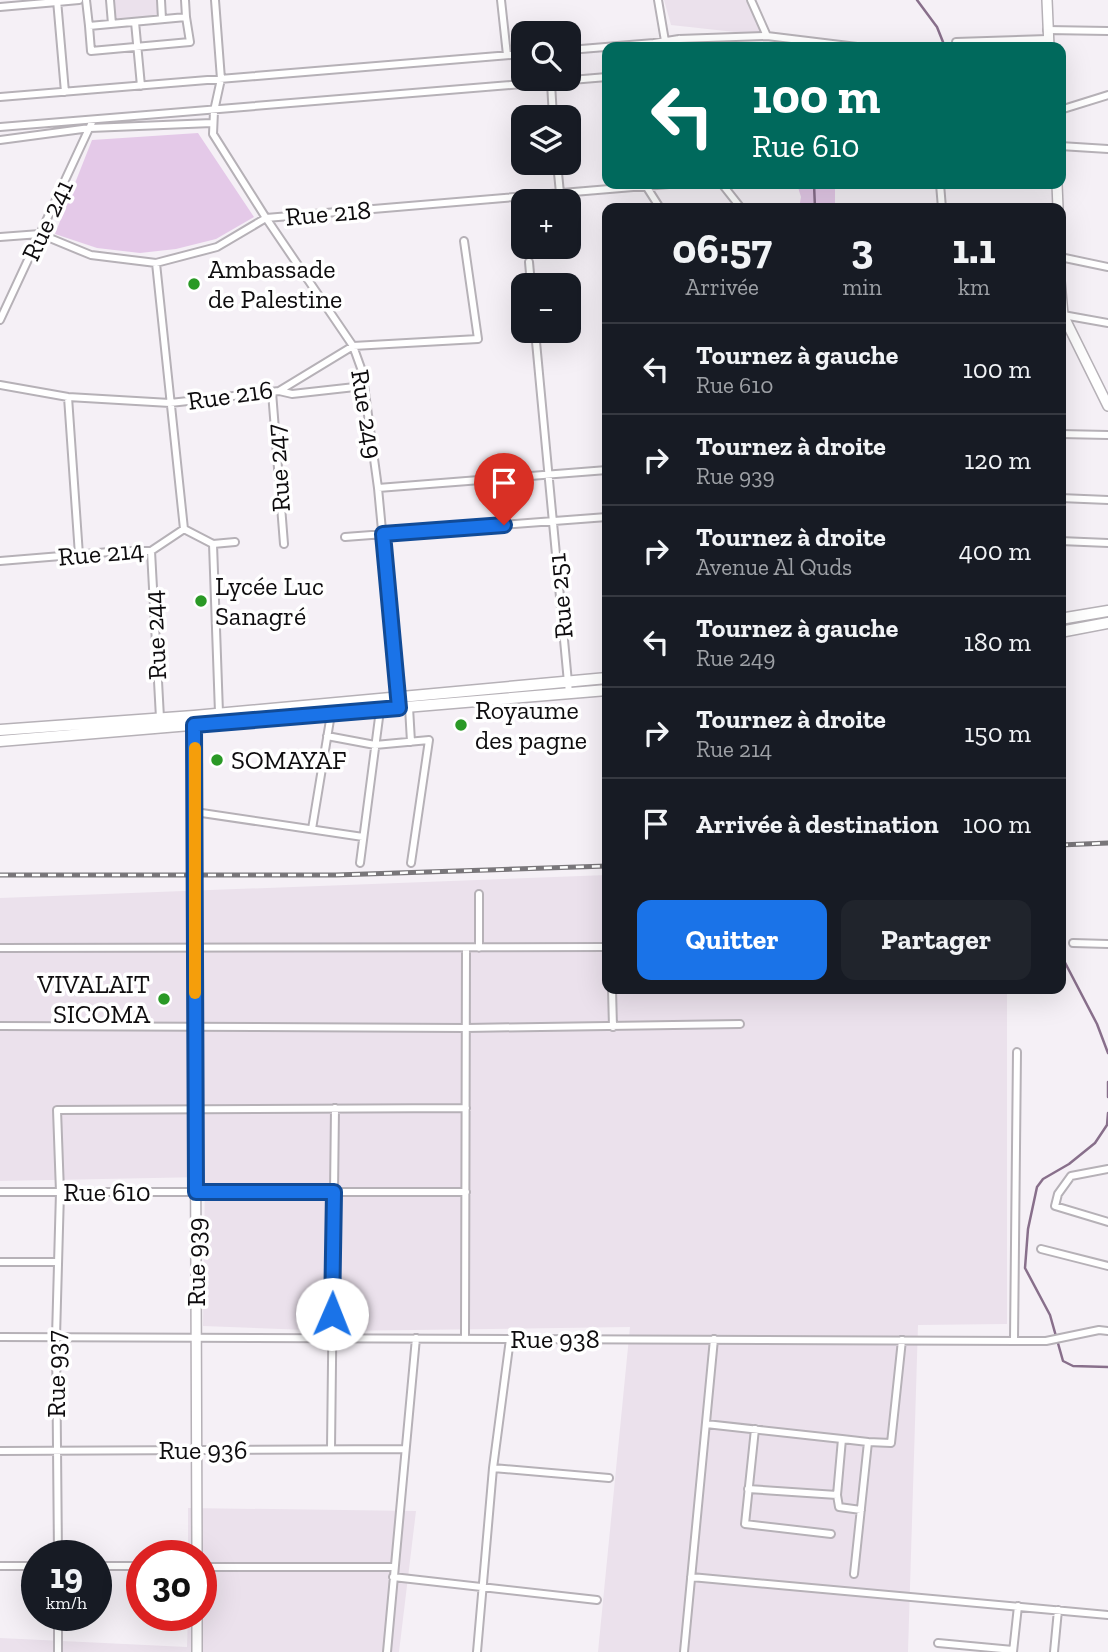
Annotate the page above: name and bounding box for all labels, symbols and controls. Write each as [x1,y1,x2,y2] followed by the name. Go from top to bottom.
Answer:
[511,21,581,343] map controls
[511,21,581,91] button: search
[752,67,880,126] text: 100 m
[637,70,728,161] icon: left
[511,105,581,175] button: layers
[752,127,860,165] text: Rue 610
[14,174,80,266] street label: Rue 241
[511,189,581,259] button: +
[284,193,372,233] street label: Rue 218
[672,223,772,274] text: 06:57
[851,223,873,274] text: 3
[952,223,996,274] text: 1.1
[208,253,342,315] place label: Ambassade de Palestine
[511,273,581,343] button: −
[686,273,759,301] text: Arrivée
[842,273,882,301] text: min
[958,273,990,301] text: km
[186,276,202,292] marker: Ambassade de Palestine
[696,339,898,371] text: Tournez à gauche
[637,350,675,388] icon: left
[963,353,1031,385] text: 100 m
[344,367,390,461] street label: Rue 249
[696,371,773,399] text: Rue 610
[185,373,275,417] street label: Rue 216
[259,423,297,513] street label: Rue 247
[696,430,886,462] text: Tournez à droite
[637,441,675,479] icon: right
[964,444,1031,476] text: 120 m
[474,453,534,525] pin
[696,462,775,490] text: Rue 939
[485,464,523,502] icon: arrive
[696,521,886,553] text: Tournez à droite
[637,532,675,570] icon: right
[57,533,145,573] street label: Rue 214
[959,535,1031,567] text: 400 m
[540,552,580,640] street label: Rue 251
[696,553,852,581] text: Avenue Al Quds
[215,570,324,632] place label: Lycée Luc Sanagré
[137,589,173,681] street label: Rue 244
[193,593,209,609] marker: Lycée Luc Sanagré
[696,612,898,644] text: Tournez à gauche
[637,623,675,661] icon: left
[964,626,1031,658] text: 180 m
[696,644,776,672] text: Rue 249
[475,694,587,756] place label: Royaume des pagne
[696,703,886,735] text: Tournez à droite
[637,714,675,752] icon: right
[453,717,469,733] marker: Royaume des pagne
[964,717,1031,749] text: 150 m
[696,735,772,763] text: Rue 214
[231,744,347,776] place label: SOMAYAF
[209,752,225,768] marker: SOMAYAF
[637,805,675,843] icon: arrive
[696,808,939,840] text: Arrivée à destination
[963,808,1031,840] text: 100 m
[637,900,827,980] button: Quitter
[841,900,1031,980] button: Partager
[36,968,151,1030] place label: VIVALAIT SICOMA
[156,991,172,1007] marker: VIVALAIT SICOMA
[63,1176,151,1208] street label: Rue 610
[180,1217,212,1307] street label: Rue 939
[295,1277,369,1351] position arrow
[510,1323,600,1355] street label: Rue 938
[40,1330,72,1418] street label: Rue 937
[158,1434,248,1466] street label: Rue 936
[126,1540,217,1631] speed limit sign: 30
[50,1555,83,1597] text: 19
[46,1592,87,1614] text: km/h

